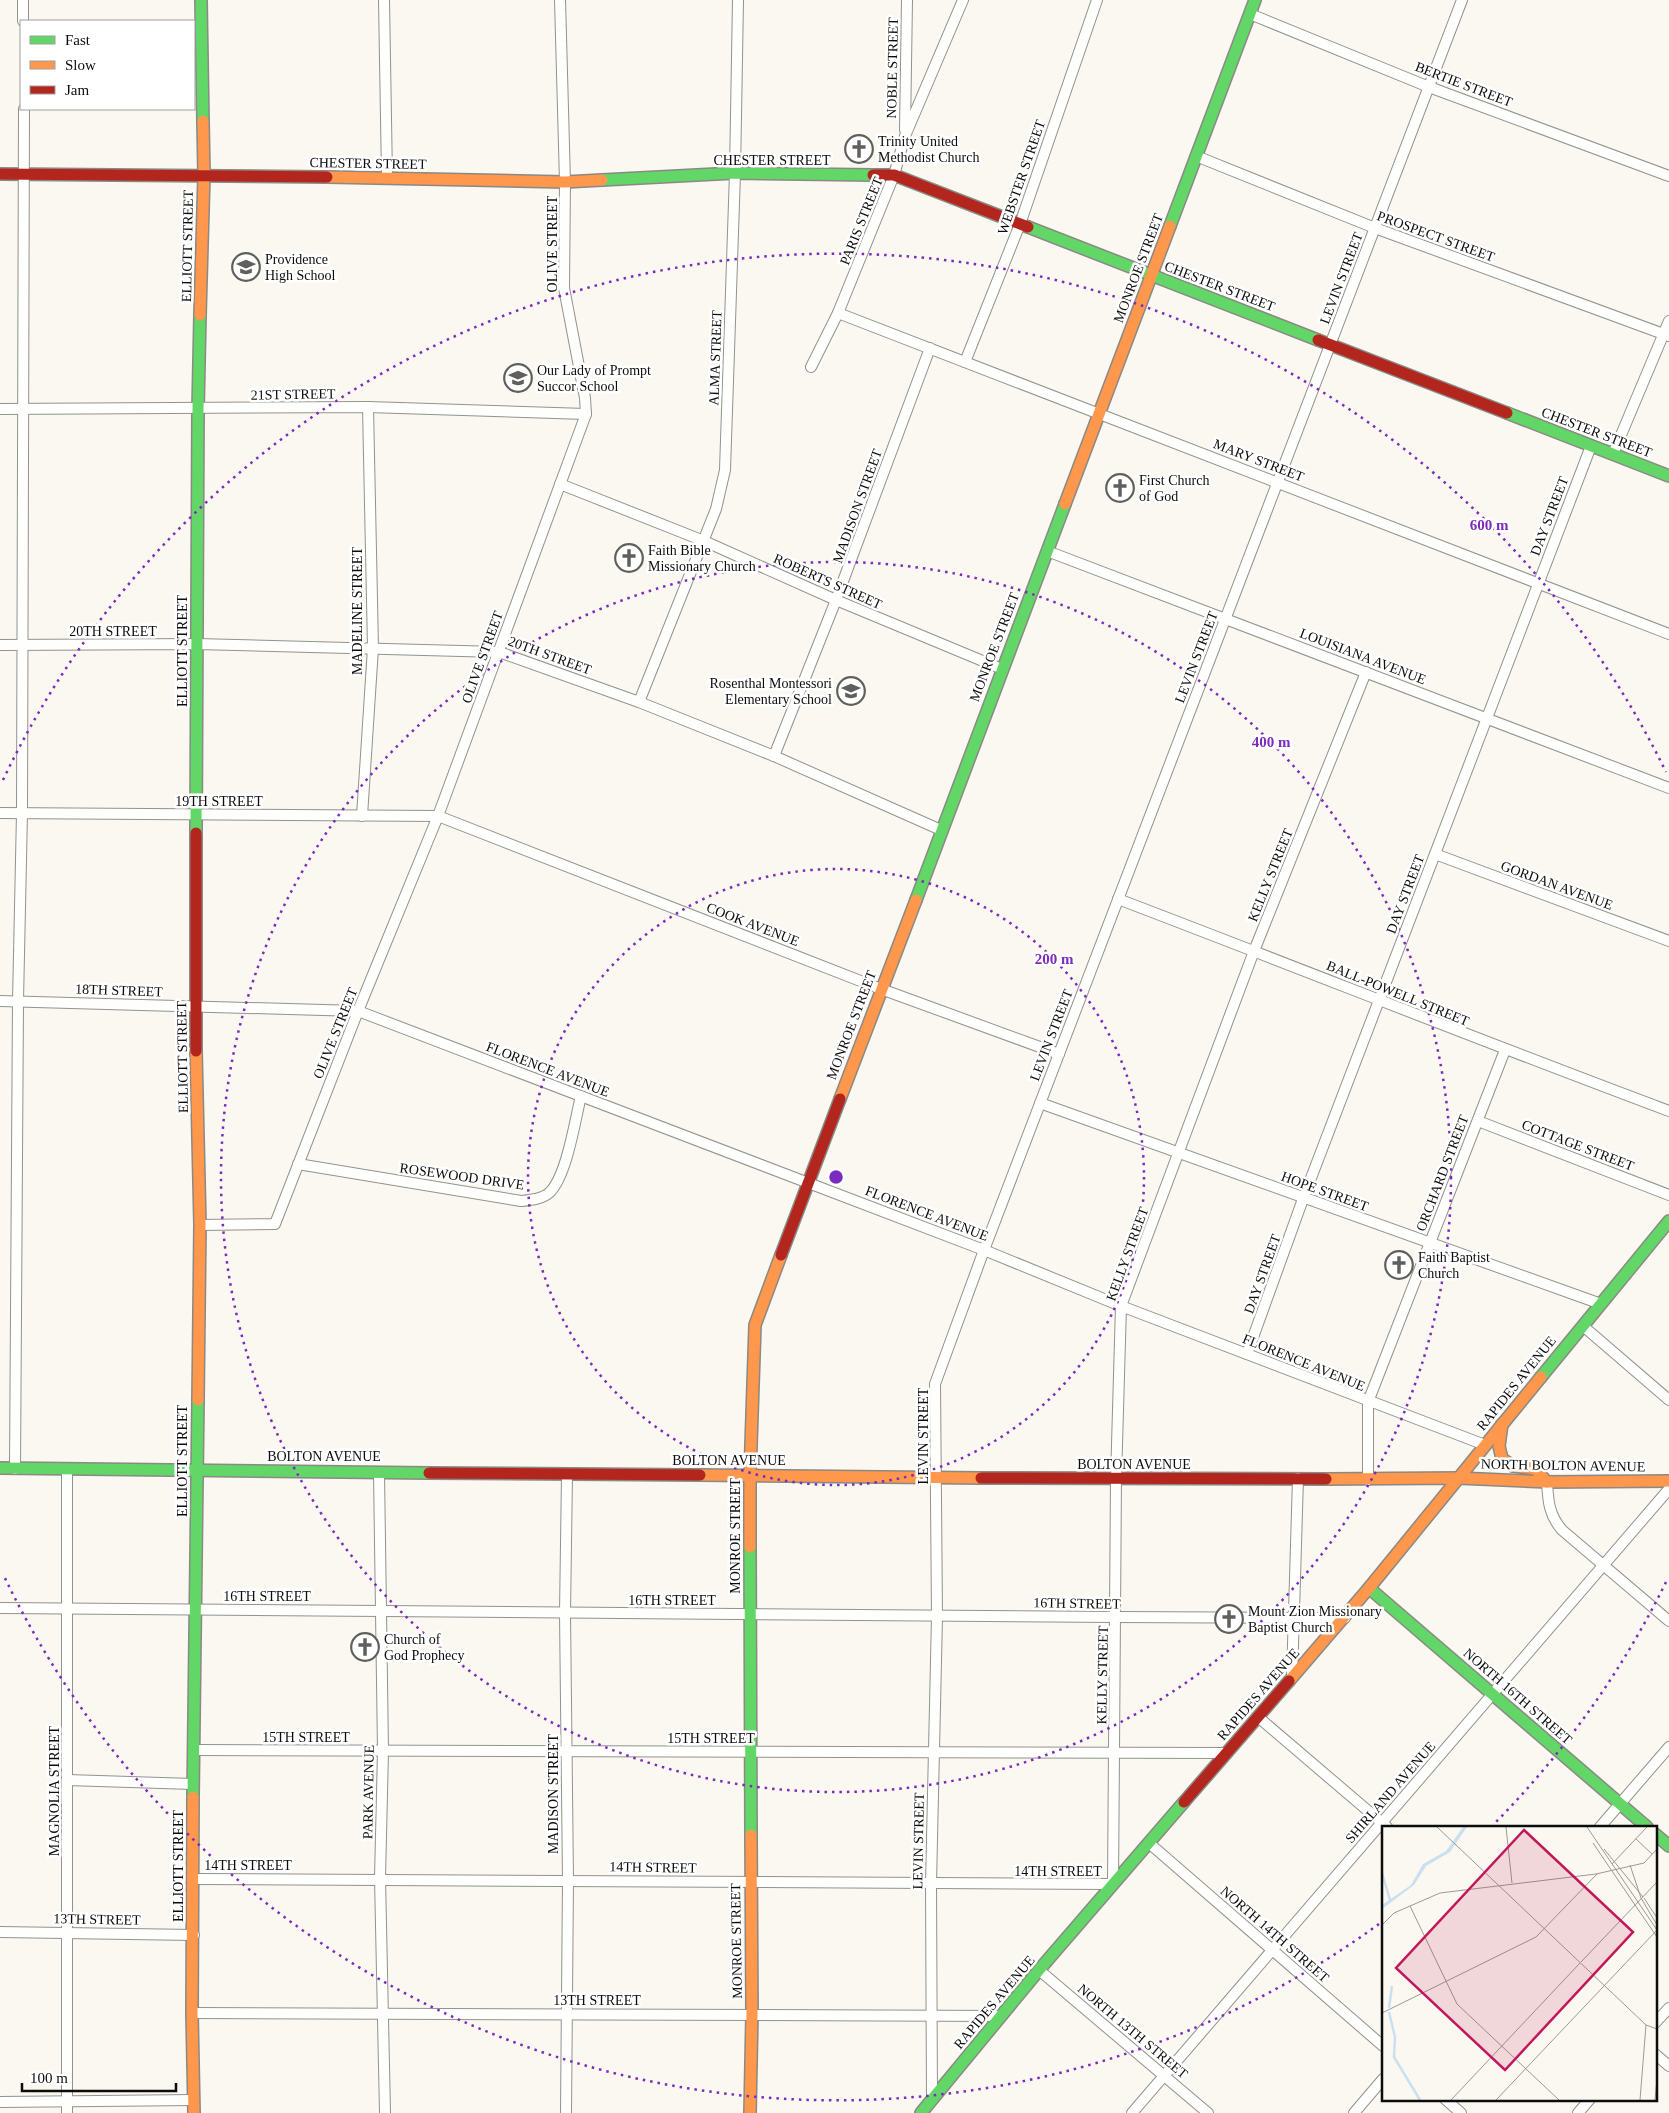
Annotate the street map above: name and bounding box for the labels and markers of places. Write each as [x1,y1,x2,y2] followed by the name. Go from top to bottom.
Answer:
[844,134,874,164] church icon: Trinity United Methodist Church
[878,134,980,165] place label: Trinity United Methodist Church
[231,252,261,282] school or university icon: Providence High School
[265,252,336,283] place label: Providence High School
[503,363,533,393] school or university icon: Our Lady of Prompt Succor School
[537,363,651,394] place label: Our Lady of Prompt Succor School
[1105,473,1135,503] church icon: First Church of God
[1139,473,1209,504] place label: First Church of God
[614,543,644,573] church icon: Faith Bible Missionary Church
[648,543,756,574] place label: Faith Bible Missionary Church
[710,676,832,707] place label: Rosenthal Montessori Elementary School
[836,676,866,706] school or university icon: Rosenthal Montessori Elementary School
[827,1168,845,1186] centre of rings
[1384,1250,1414,1280] church icon: Faith Baptist Church
[1418,1250,1490,1281] place label: Faith Baptist Church
[1214,1604,1244,1634] church icon: Mount Zion Missionary Baptist Church
[1248,1604,1382,1635] place label: Mount Zion Missionary Baptist Church
[350,1632,380,1662] church icon: Church of God Prophecy
[384,1632,465,1663] place label: Church of God Prophecy

